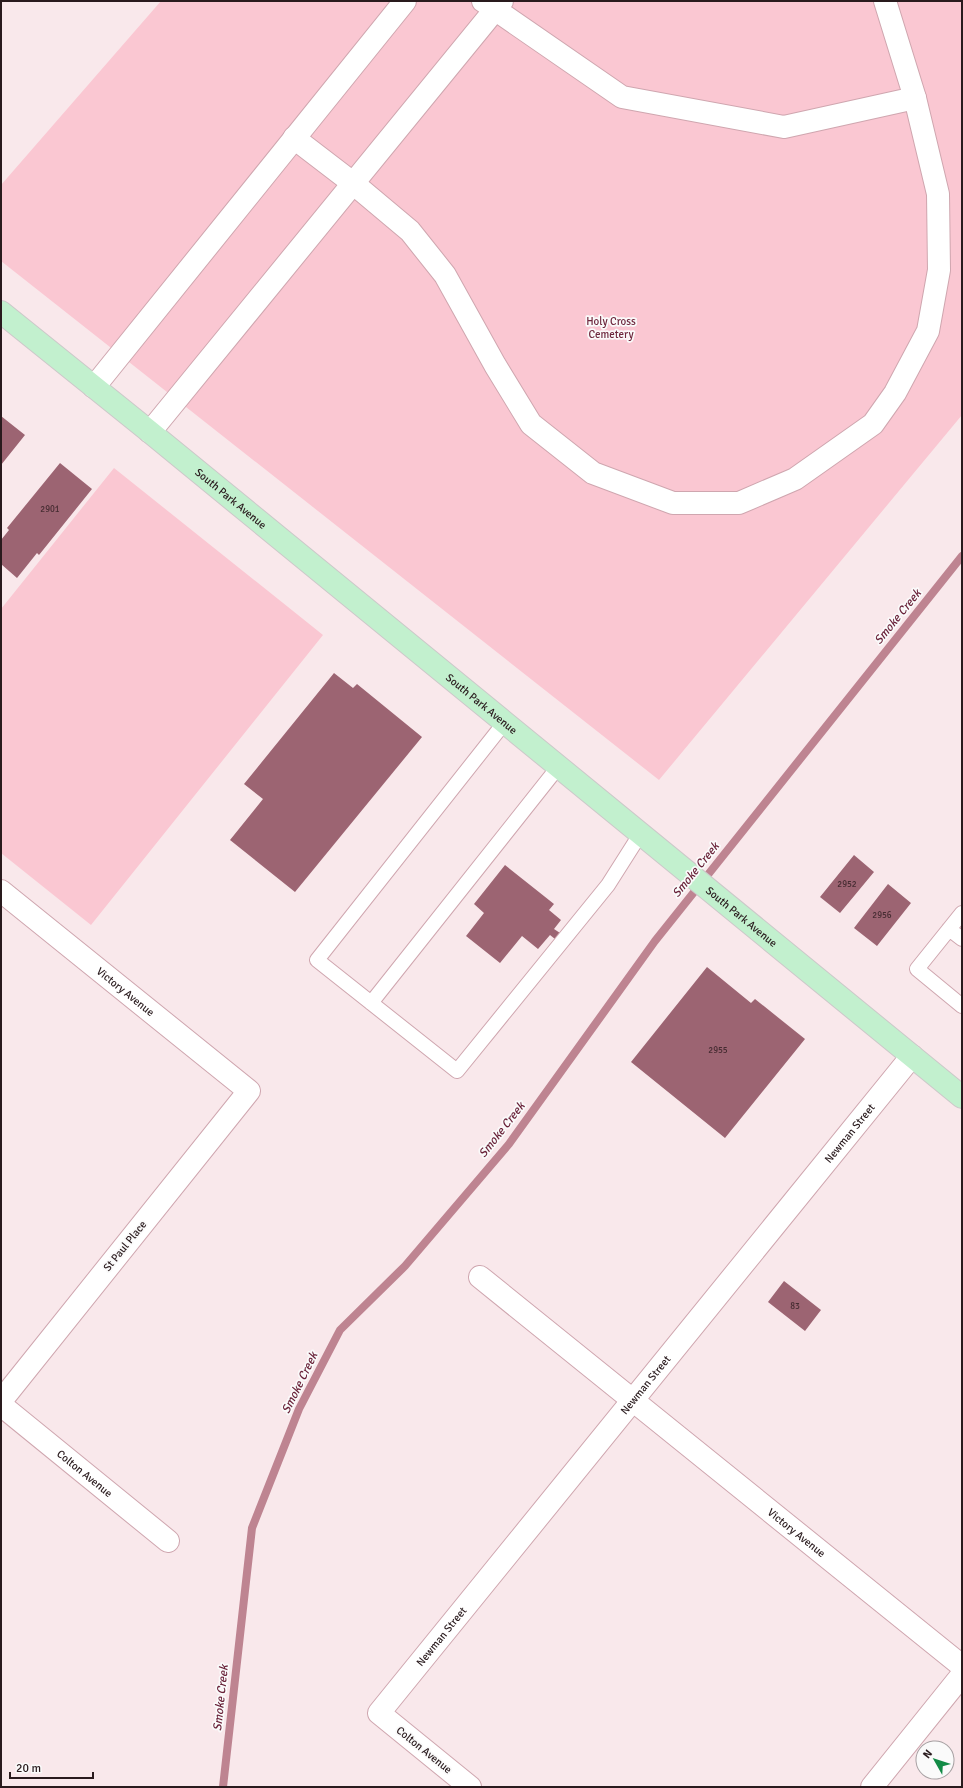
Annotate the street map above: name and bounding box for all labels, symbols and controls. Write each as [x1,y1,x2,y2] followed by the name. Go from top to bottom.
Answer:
[586,315,636,341] park label: Holy Cross Cemetery
[193,465,269,531] street label: South Park Avenue
[40,504,60,515] house number: 2901
[871,586,925,648] water label: Smoke Creek
[443,671,520,737] street label: South Park Avenue
[669,839,723,901] water label: Smoke Creek
[837,879,857,890] house number: 2952
[703,884,780,949] street label: South Park Avenue
[872,910,892,921] house number: 2956
[94,964,157,1019] street label: Victory Avenue
[708,1045,728,1056] house number: 2955
[476,1098,529,1161] water label: Smoke Creek
[822,1101,877,1165] street label: Newman Street
[101,1218,149,1274] street label: St Paul Place
[790,1301,800,1312] house number: 83
[279,1349,322,1416] water label: Smoke Creek
[617,1352,673,1417] street label: Newman Street
[54,1447,115,1500] street label: Colton Avenue
[765,1505,828,1560] street label: Victory Avenue
[413,1604,469,1669] street label: Newman Street
[210,1663,232,1732] water label: Smoke Creek
[394,1724,454,1776] street label: Colton Avenue
[915,1740,955,1780] north arrow
[920,1747,935,1761] text: N
[10,1754,93,1780] scale bar
[16,1761,41,1776] text: 20 m

